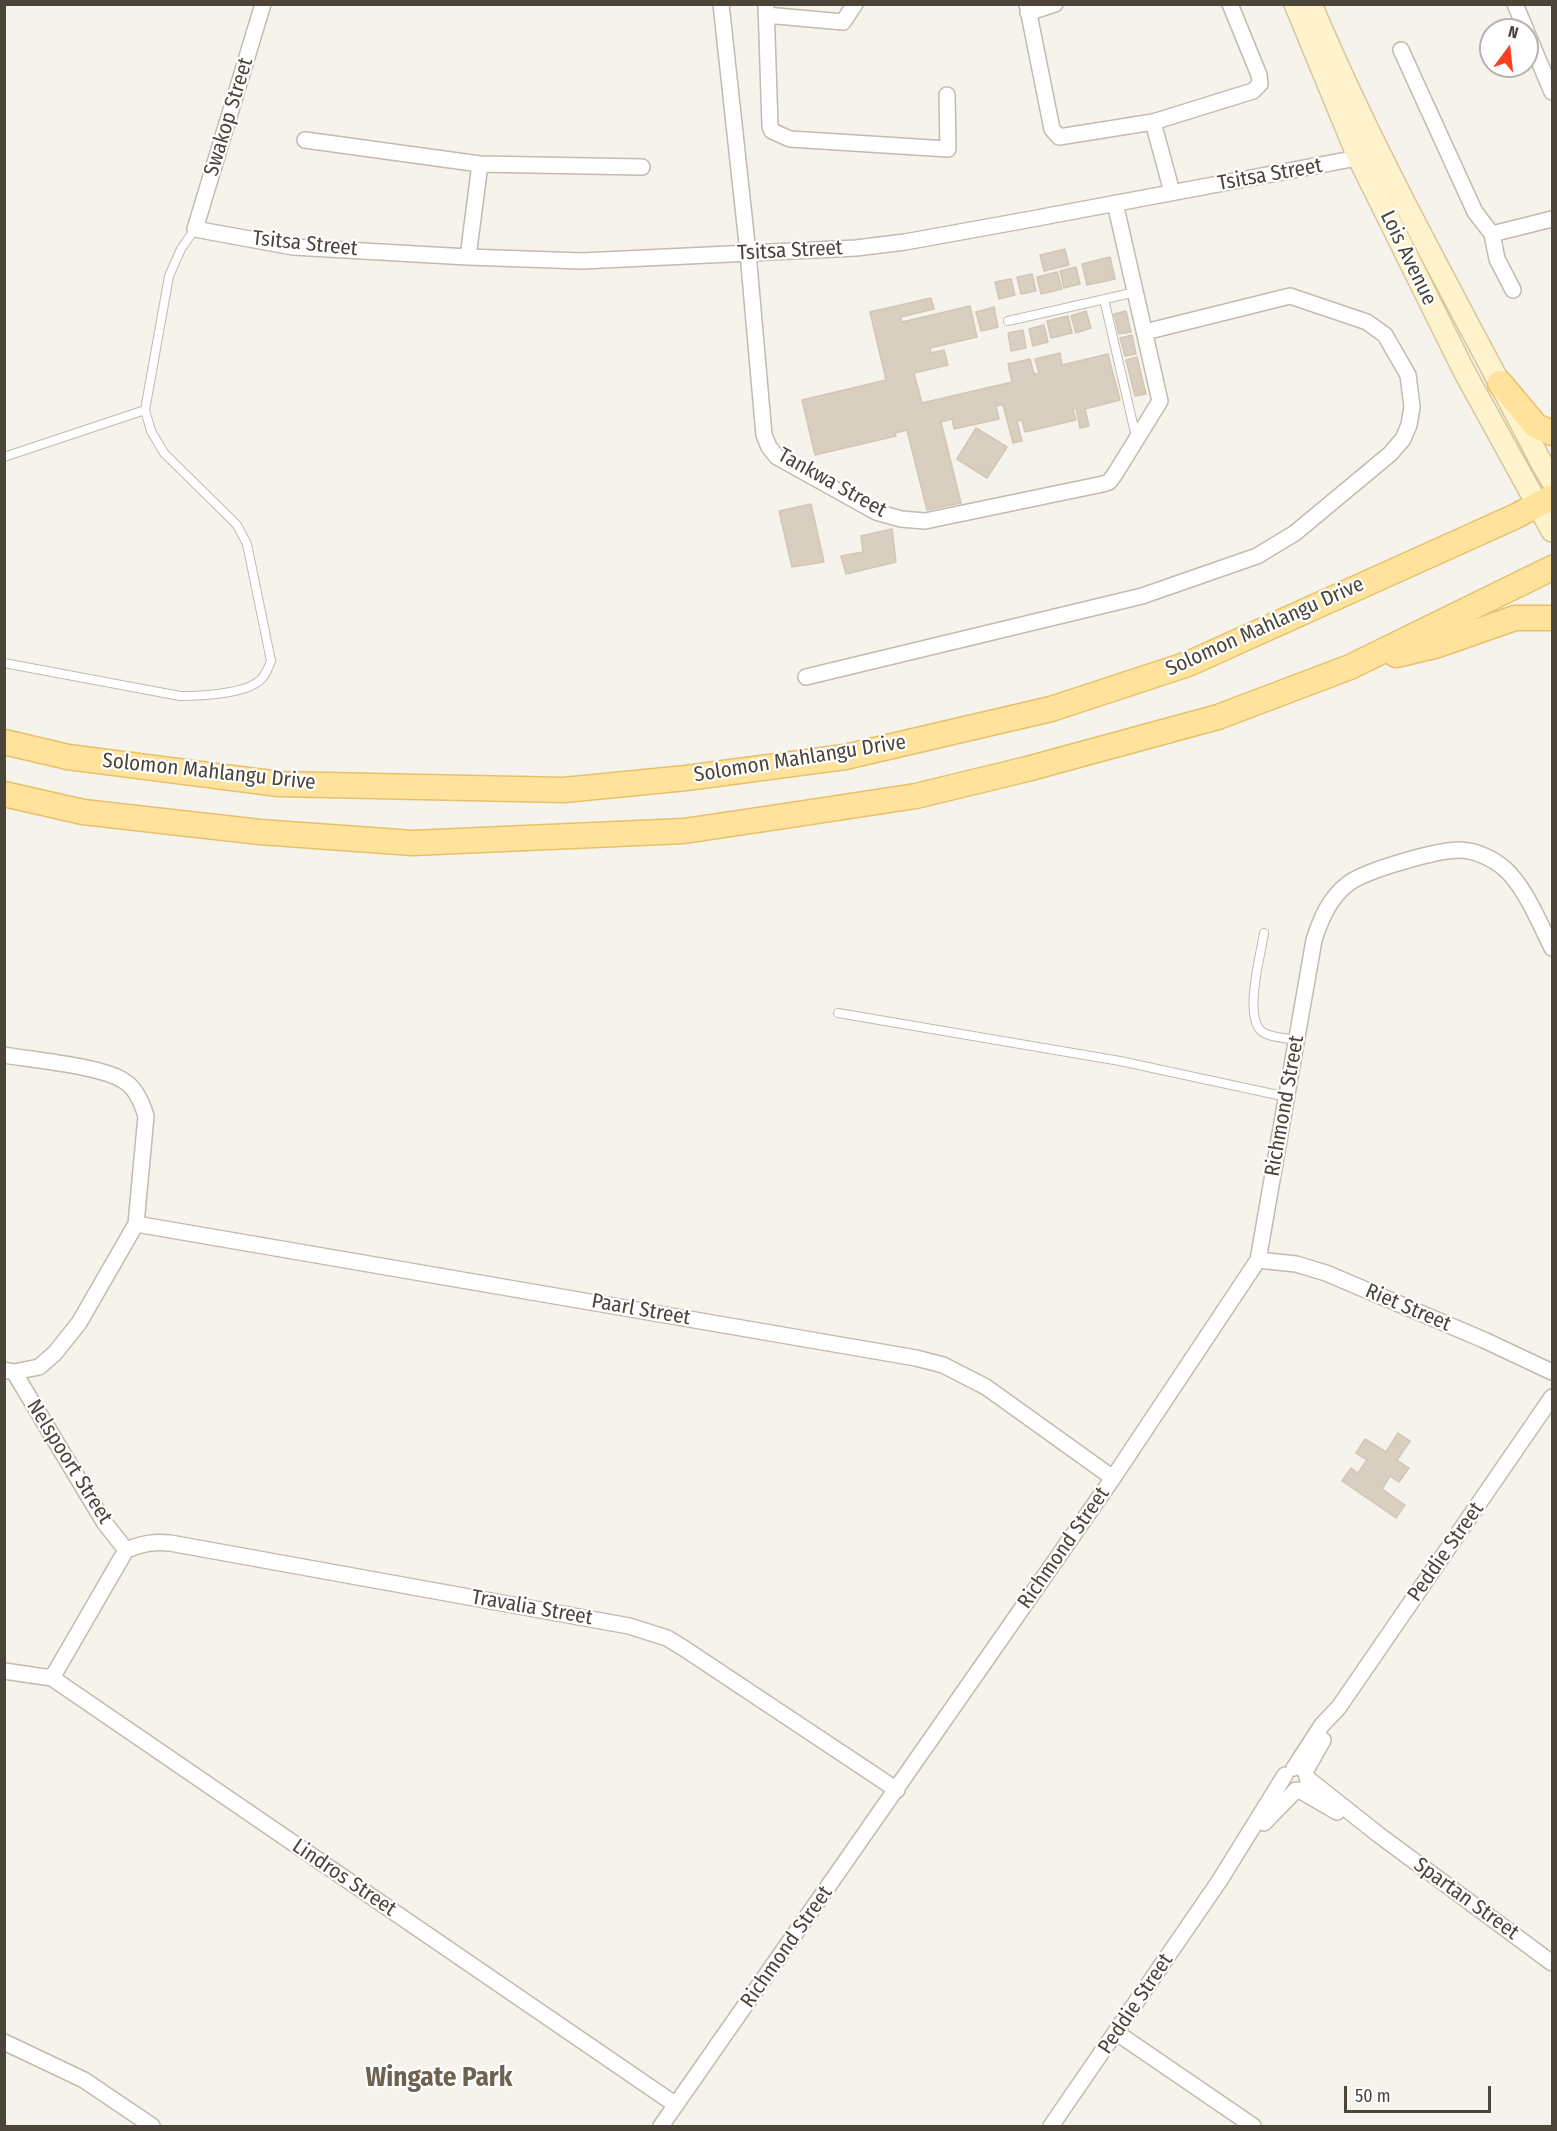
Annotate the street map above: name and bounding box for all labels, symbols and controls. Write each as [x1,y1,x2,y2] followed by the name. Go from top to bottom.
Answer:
[1479,18,1539,78] north arrow
[1506,22,1520,42] text: N
[199,55,259,179] street label: Swakop Street
[1216,153,1324,197] street label: Tsitsa Street
[1374,207,1442,309] street label: Lois Avenue
[251,226,359,262] street label: Tsitsa Street
[737,236,843,266] street label: Tsitsa Street
[773,443,891,523] street label: Tankwa Street
[1162,572,1368,682] street label: Solomon Mahlangu Drive
[692,730,908,788] street label: Solomon Mahlangu Drive
[101,748,317,796] street label: Solomon Mahlangu Drive
[1260,1033,1310,1179] street label: Richmond Street
[1361,1279,1455,1337] street label: Riet Street
[590,1289,692,1331] street label: Paarl Street
[21,1395,117,1529] street label: Nelspoort Street
[1013,1482,1115,1614] street label: Richmond Street
[1403,1497,1489,1607] street label: Peddie Street
[469,1585,595,1631] street label: Travalia Street
[287,1834,401,1922] street label: Lindros Street
[1409,1852,1523,1946] street label: Spartan Street
[736,1881,838,2013] street label: Richmond Street
[1093,1949,1179,2059] street label: Peddie Street
[366,2062,512,2094] district label: Wingate Park
[1347,2074,1494,2112] scale bar
[1355,2085,1391,2107] text: 50 m

